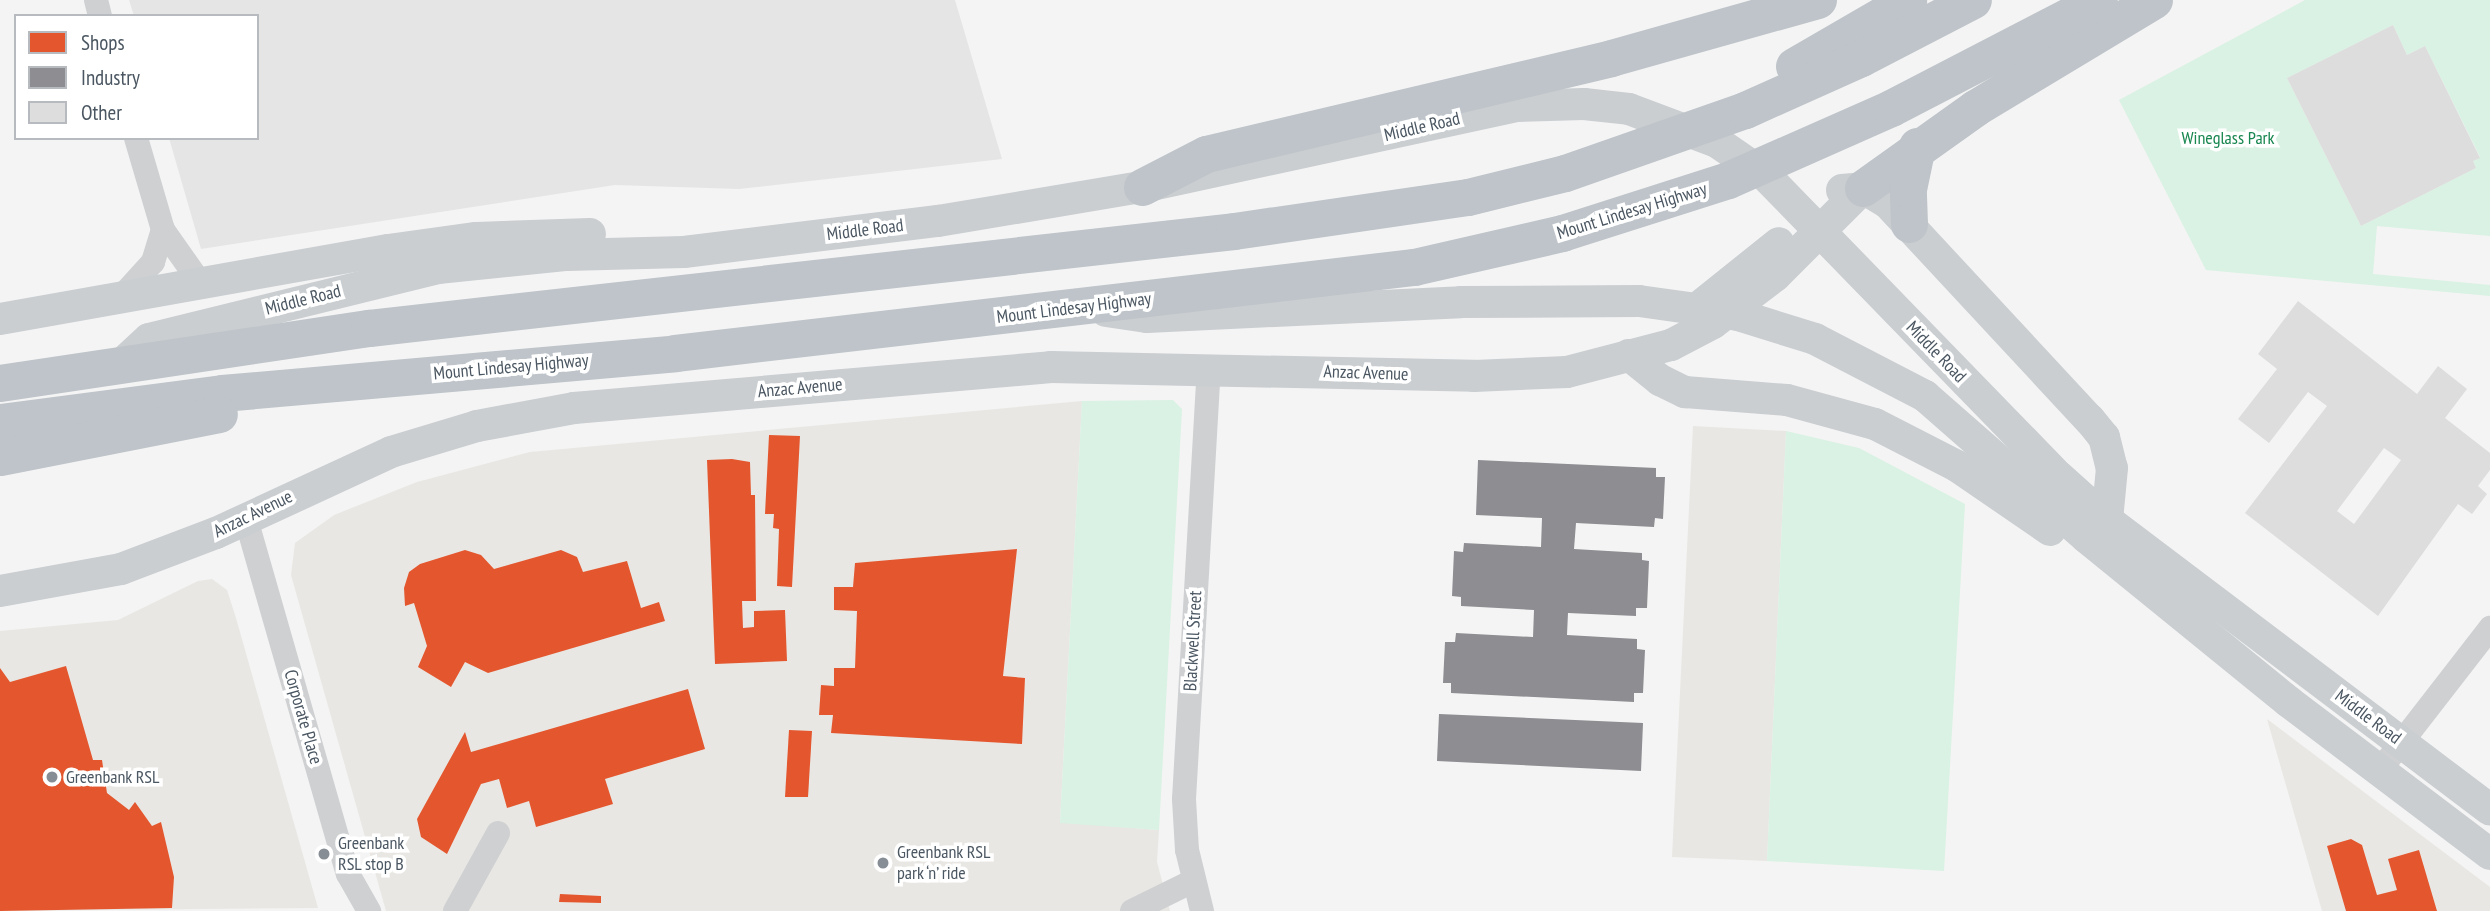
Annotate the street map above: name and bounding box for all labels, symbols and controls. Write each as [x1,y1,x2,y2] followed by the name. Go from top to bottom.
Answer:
[14,14,259,140] legend
[81,29,125,56] text: Shops
[81,64,140,91] text: Industry
[81,99,122,126] text: Other
[1382,108,1462,146] street label: Middle Road
[2181,127,2275,149] park label: Wineglass Park
[1554,178,1710,244] street label: Mount Lindesay Highway
[825,215,905,245] street label: Middle Road
[263,280,343,320] street label: Middle Road
[995,288,1153,328] street label: Mount Lindesay Highway
[1901,317,1971,387] street label: Middle Road
[432,349,590,385] street label: Mount Lindesay Highway
[1323,361,1409,385] street label: Anzac Avenue
[756,374,844,402] street label: Anzac Avenue
[210,485,296,543] street label: Anzac Avenue
[1180,590,1206,692] street label: Blackwell Street
[279,667,327,767] street label: Corporate Place
[2331,685,2405,749] street label: Middle Road
[66,766,160,788] place label: Greenbank RSL
[44,769,60,785] marker: Greenbank RSL
[338,833,404,876] place label: Greenbank RSL stop B
[897,842,991,884] place label: Greenbank RSL park ‘n’ ride
[316,846,332,862] marker: Greenbank RSL stop B
[875,855,891,871] marker: Greenbank RSL park ‘n’ ride

